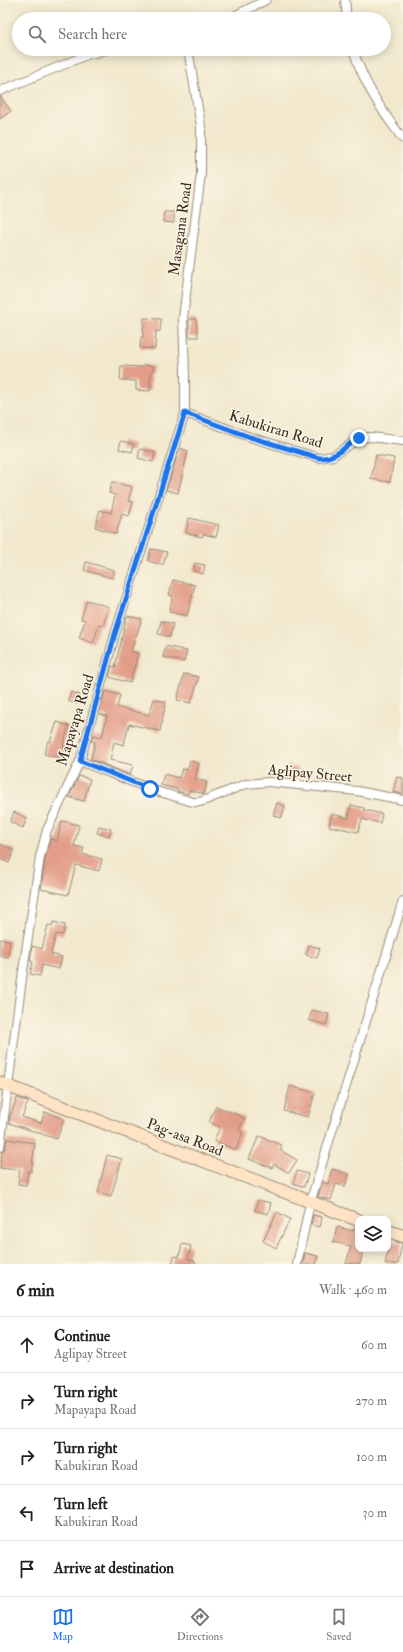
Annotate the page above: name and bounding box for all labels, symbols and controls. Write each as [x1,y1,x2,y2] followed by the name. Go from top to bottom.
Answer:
[12,12,391,56] search box
[26,23,48,45] icon: search
[58,25,127,44] text: Search here
[165,181,197,277] street label: Masagana Road
[227,406,326,453] street label: Kabukiran Road
[350,429,368,447] route end
[52,671,100,769] street label: Mapayapa Road
[266,760,353,788] street label: Aglipay Street
[141,780,159,798] route start
[144,1114,226,1161] street label: Pag-asa Road
[355,1216,391,1252] map controls
[355,1216,391,1252] button: layers
[16,1280,55,1301] text: 6 min
[319,1282,387,1298] text: Walk · 460 m
[54,1327,110,1346] text: Continue
[16,1334,38,1356] icon: ahead
[361,1337,387,1353] text: 60 m
[54,1346,127,1362] text: Aglipay Street
[54,1383,117,1402] text: Turn right
[16,1390,38,1412] icon: right
[355,1393,387,1409] text: 270 m
[54,1402,136,1418] text: Mapayapa Road
[54,1439,117,1458] text: Turn right
[16,1446,38,1468] icon: right
[356,1449,387,1465] text: 100 m
[54,1458,138,1474] text: Kabukiran Road
[54,1495,108,1514] text: Turn left
[16,1502,38,1524] icon: left
[363,1505,387,1521] text: 30 m
[54,1514,138,1530] text: Kabukiran Road
[16,1558,38,1580] icon: arrive
[54,1559,174,1578] text: Arrive at destination
[52,1606,74,1643] tab: Map
[177,1606,223,1643] tab: Directions
[326,1606,351,1643] tab: Saved

